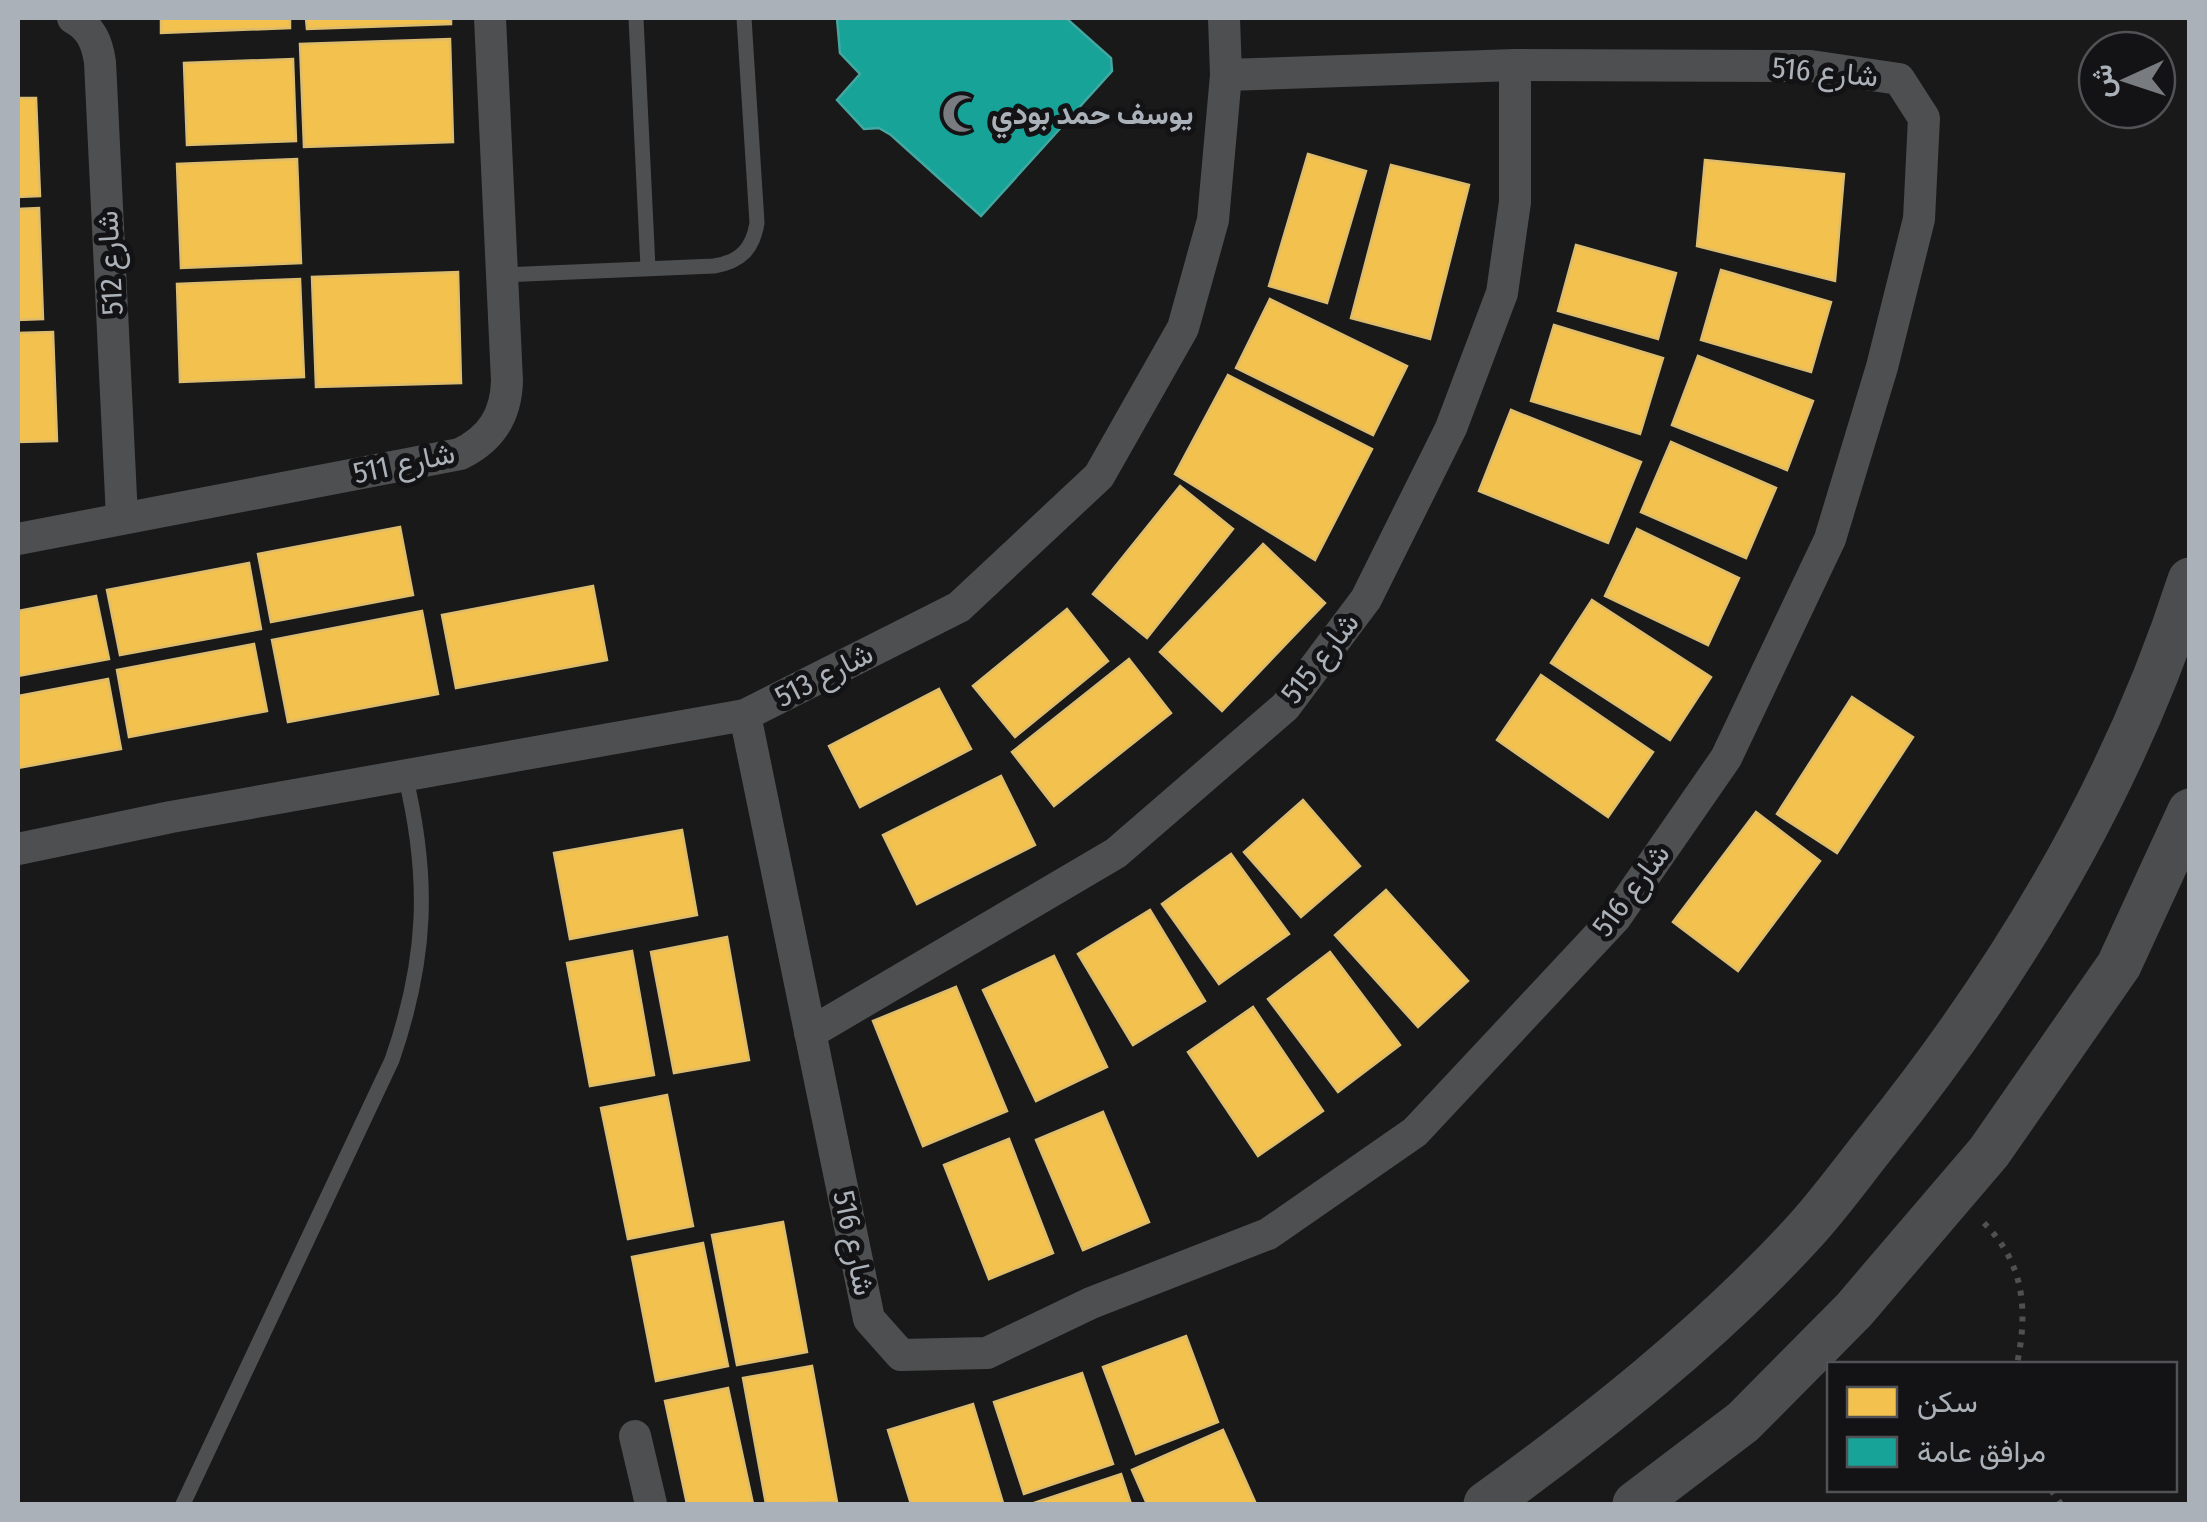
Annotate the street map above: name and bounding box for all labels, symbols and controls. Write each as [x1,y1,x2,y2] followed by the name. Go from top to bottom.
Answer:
[2077,30,2177,130] north arrow
[1770,49,1880,97] street label: شارع 516
[2085,64,2120,99] text: ش
[940,93,982,135] mosque icon: يوسف حمد بودي
[991,96,1194,139] place label: يوسف حمد بودي
[89,210,133,316] street label: شارع 512
[350,435,458,493] street label: شارع 511
[1273,605,1368,712] street label: شارع 515
[769,635,880,717] street label: شارع 513
[1585,837,1679,944] street label: شارع 516
[823,1187,883,1299] street label: شارع 516
[1827,1362,2177,1492] legend
[1917,1384,1978,1420] text: سكن
[1917,1434,2046,1470] text: مرافق عامة

